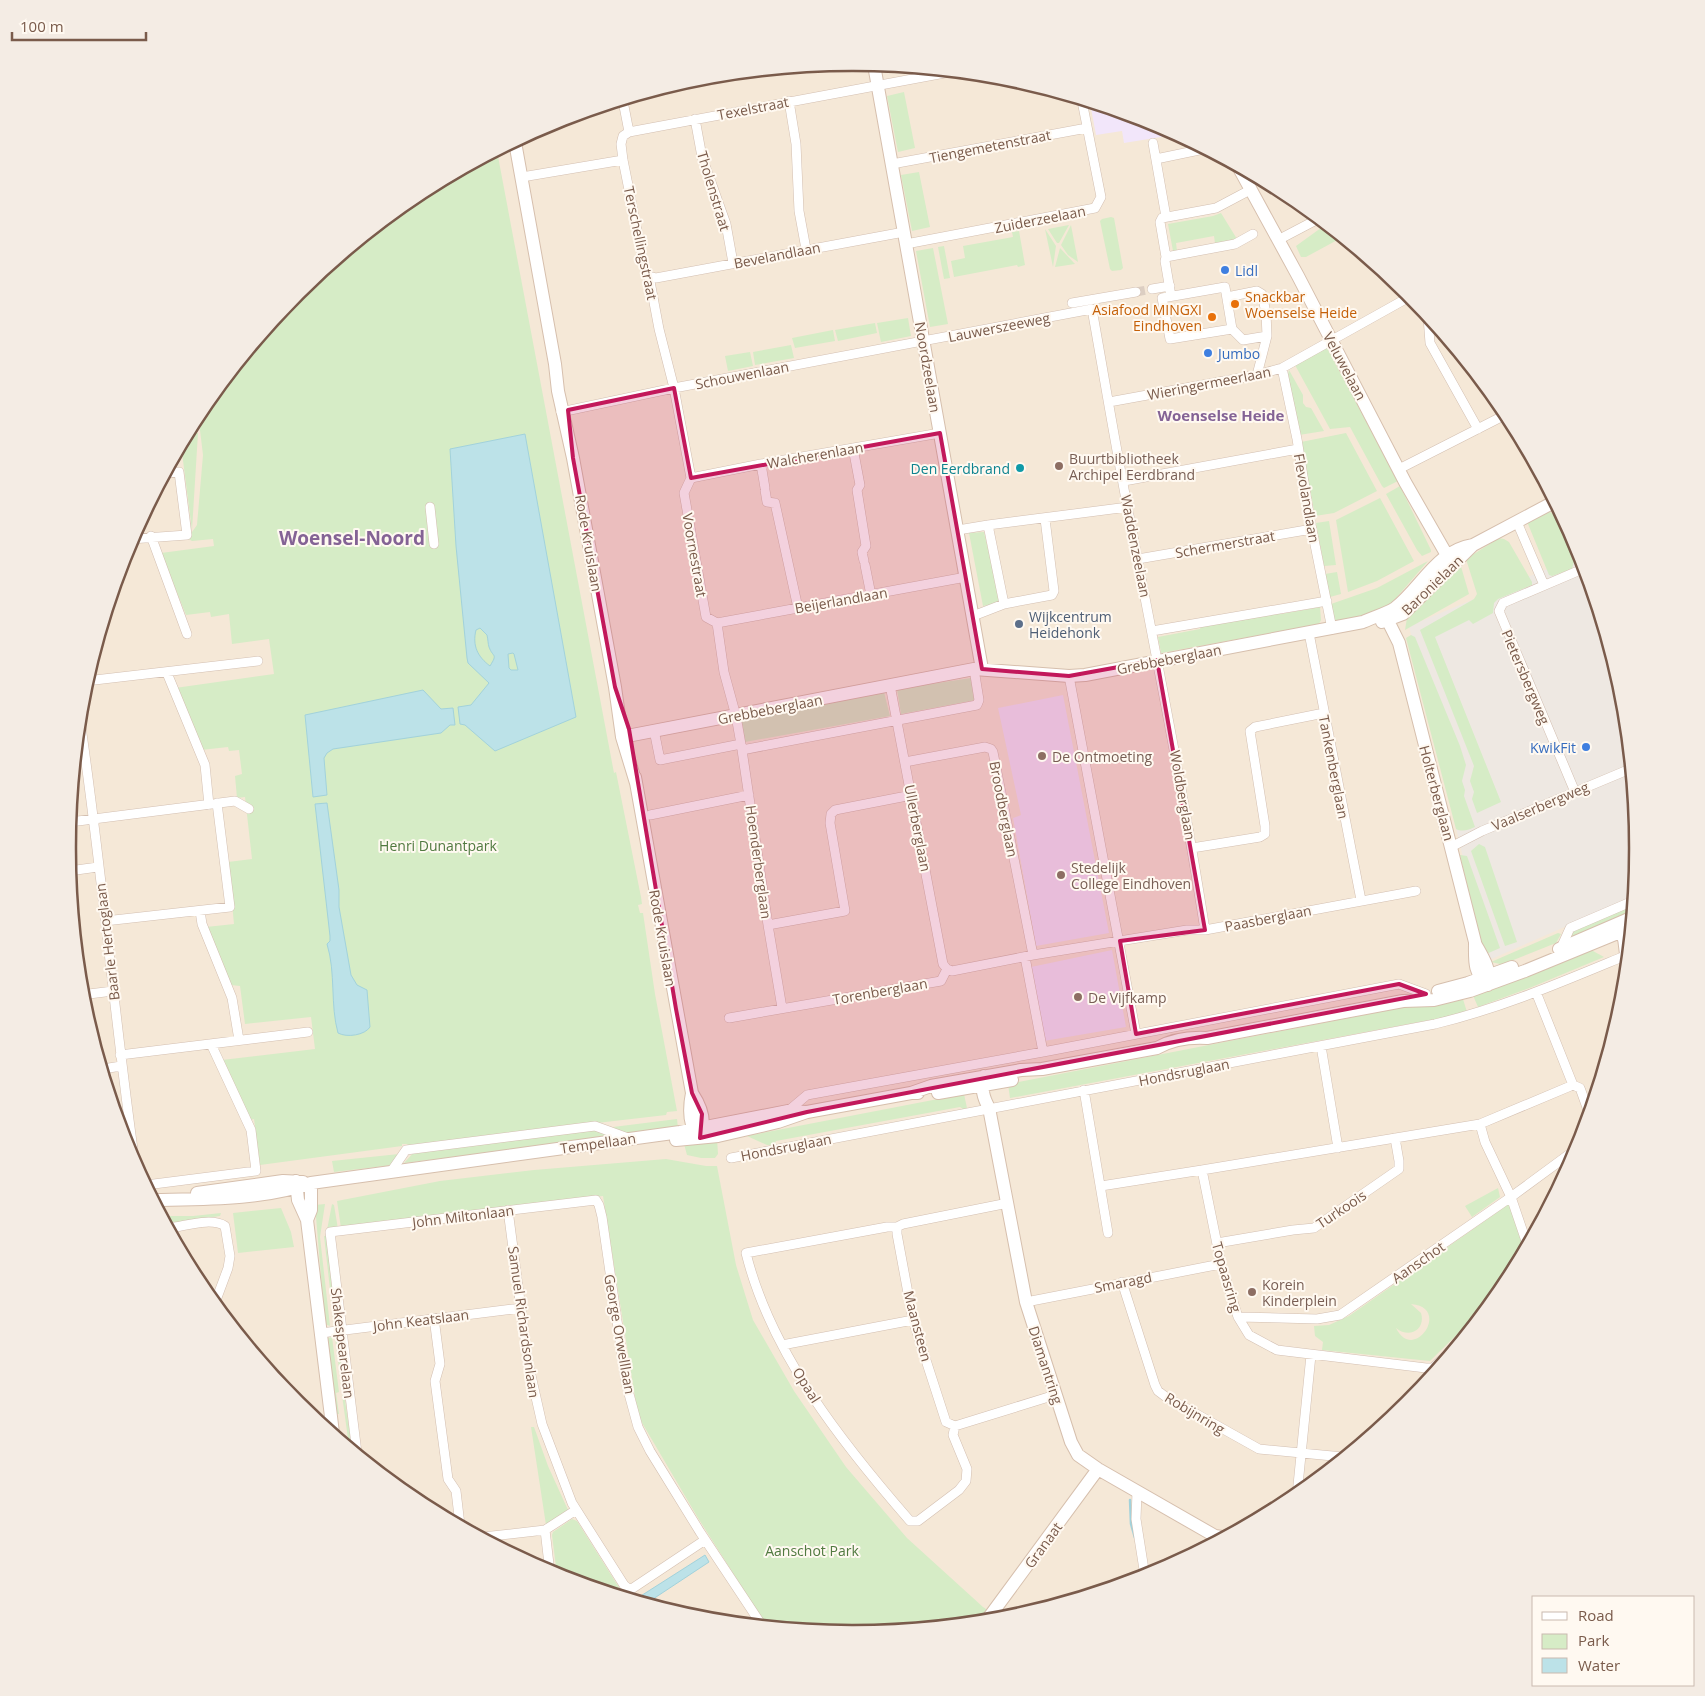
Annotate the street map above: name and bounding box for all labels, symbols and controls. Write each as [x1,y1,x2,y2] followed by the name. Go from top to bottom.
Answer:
[12,10,146,42] scale bar
[20,16,64,36] text: 100 m
[716,92,790,124] street label: Texelstraat
[928,125,1052,167] street label: Tiengemetenstraat
[693,149,735,233] street label: Tholenstraat
[620,184,662,302] street label: Terschellingstraat
[993,201,1087,237] street label: Zuiderzeelaan
[732,237,822,273] street label: Bevelandlaan
[1235,261,1258,280] place label: Lidl
[1219,264,1231,276] marker: Lidl
[1245,287,1357,322] place label: Snackbar Woenselse Heide
[1229,298,1241,310] marker: Snackbar Woenselse Heide
[1092,300,1202,335] place label: Asiafood MINGXI Eindhoven
[946,308,1052,346] street label: Lauwerszeeweg
[1206,311,1218,323] marker: Asiafood MINGXI Eindhoven
[911,320,945,414] street label: Noordzeelaan
[1319,329,1371,403] street label: Veluwelaan
[1216,344,1260,363] place label: Jumbo
[1202,347,1214,359] marker: Jumbo
[694,357,790,393] street label: Schouwenlaan
[1146,362,1272,404] street label: Wieringermeerlaan
[1158,405,1285,425] district label: Woenselse Heide
[765,437,865,473] street label: Walcherenlaan
[1069,449,1195,484] place label: Buurtbibliotheek Archipel Eerdbrand
[1290,452,1324,544] street label: Flevolandlaan
[911,459,1010,478] place label: Den Eerdbrand
[1053,460,1065,472] marker: Buurtbibliotheek Archipel Eerdbrand
[1014,462,1026,474] marker: Den Eerdbrand
[571,493,607,593] street label: Rode Kruislaan
[1117,493,1155,599] street label: Waddenzeelaan
[678,511,712,599] street label: Voornestraat
[279,525,425,551] district label: Woensel-Noord
[1174,526,1276,562] street label: Schermerstraat
[1397,551,1467,619] street label: Baronielaan
[793,583,889,617] street label: Beijerlandlaan
[1029,607,1112,642] place label: Wijkcentrum Heidehonk
[1013,618,1025,630] marker: Wijkcentrum Heidehonk
[1497,627,1555,728] street label: Pietersbergweg
[1115,640,1223,678] street label: Grebbeberglaan
[716,690,824,728] street label: Grebbeberglaan
[1315,713,1353,821] street label: Tankenberglaan
[1530,738,1576,757] place label: KwikFit
[1580,741,1592,753] marker: KwikFit
[1415,743,1459,843] street label: Holterberglaan
[1052,747,1152,766] place label: De Ontmoeting
[1166,749,1200,841] street label: Woldberglaan
[1036,750,1048,762] marker: De Ontmoeting
[985,759,1023,859] street label: Broodberglaan
[1489,777,1592,835] street label: Vaalserbergweg
[900,783,936,873] street label: Ullerberglaan
[742,804,776,920] street label: Hoenderberglaan
[379,836,498,855] park label: Henri Dunantpark
[1071,858,1191,893] place label: Stedelijk College Eindhoven
[1055,869,1067,881] marker: Stedelijk College Eindhoven
[90,882,124,1002] street label: Baarle Hertoglaan
[645,888,681,988] street label: Rode Kruislaan
[1223,900,1313,936] street label: Paasberglaan
[831,973,929,1009] street label: Torenberglaan
[1088,988,1166,1007] place label: De Vijfkamp
[1072,991,1084,1003] marker: De Vijfkamp
[1137,1054,1231,1090] street label: Hondsruglaan
[559,1128,637,1158] street label: Tempellaan
[739,1129,833,1165] street label: Hondsruglaan
[1312,1185,1370,1233] street label: Turkoois
[409,1200,515,1232] street label: John Miltonlaan
[1388,1237,1448,1287] street label: Aanschot
[1208,1240,1246,1315] street label: Topaasring
[504,1245,544,1399] street label: Samuel Richardsonlaan
[1093,1267,1153,1297] street label: Smaragd
[600,1273,640,1395] street label: George Orwelllaan
[1262,1275,1337,1310] place label: Korein Kinderplein
[1246,1286,1258,1298] marker: Korein Kinderplein
[327,1287,359,1399] street label: Shakespearelaan
[899,1288,937,1364] street label: Maansteen
[370,1305,470,1336] street label: John Keatslaan
[1024,1323,1068,1407] street label: Diamantring
[789,1364,825,1406] street label: Opaal
[1162,1388,1229,1439] street label: Robijnring
[1020,1518,1066,1572] street label: Granaat
[765,1541,859,1560] park label: Aanschot Park
[1532,1596,1695,1686] legend
[1578,1605,1614,1625] text: Road
[1578,1630,1609,1650] text: Park
[1578,1655,1620,1675] text: Water

